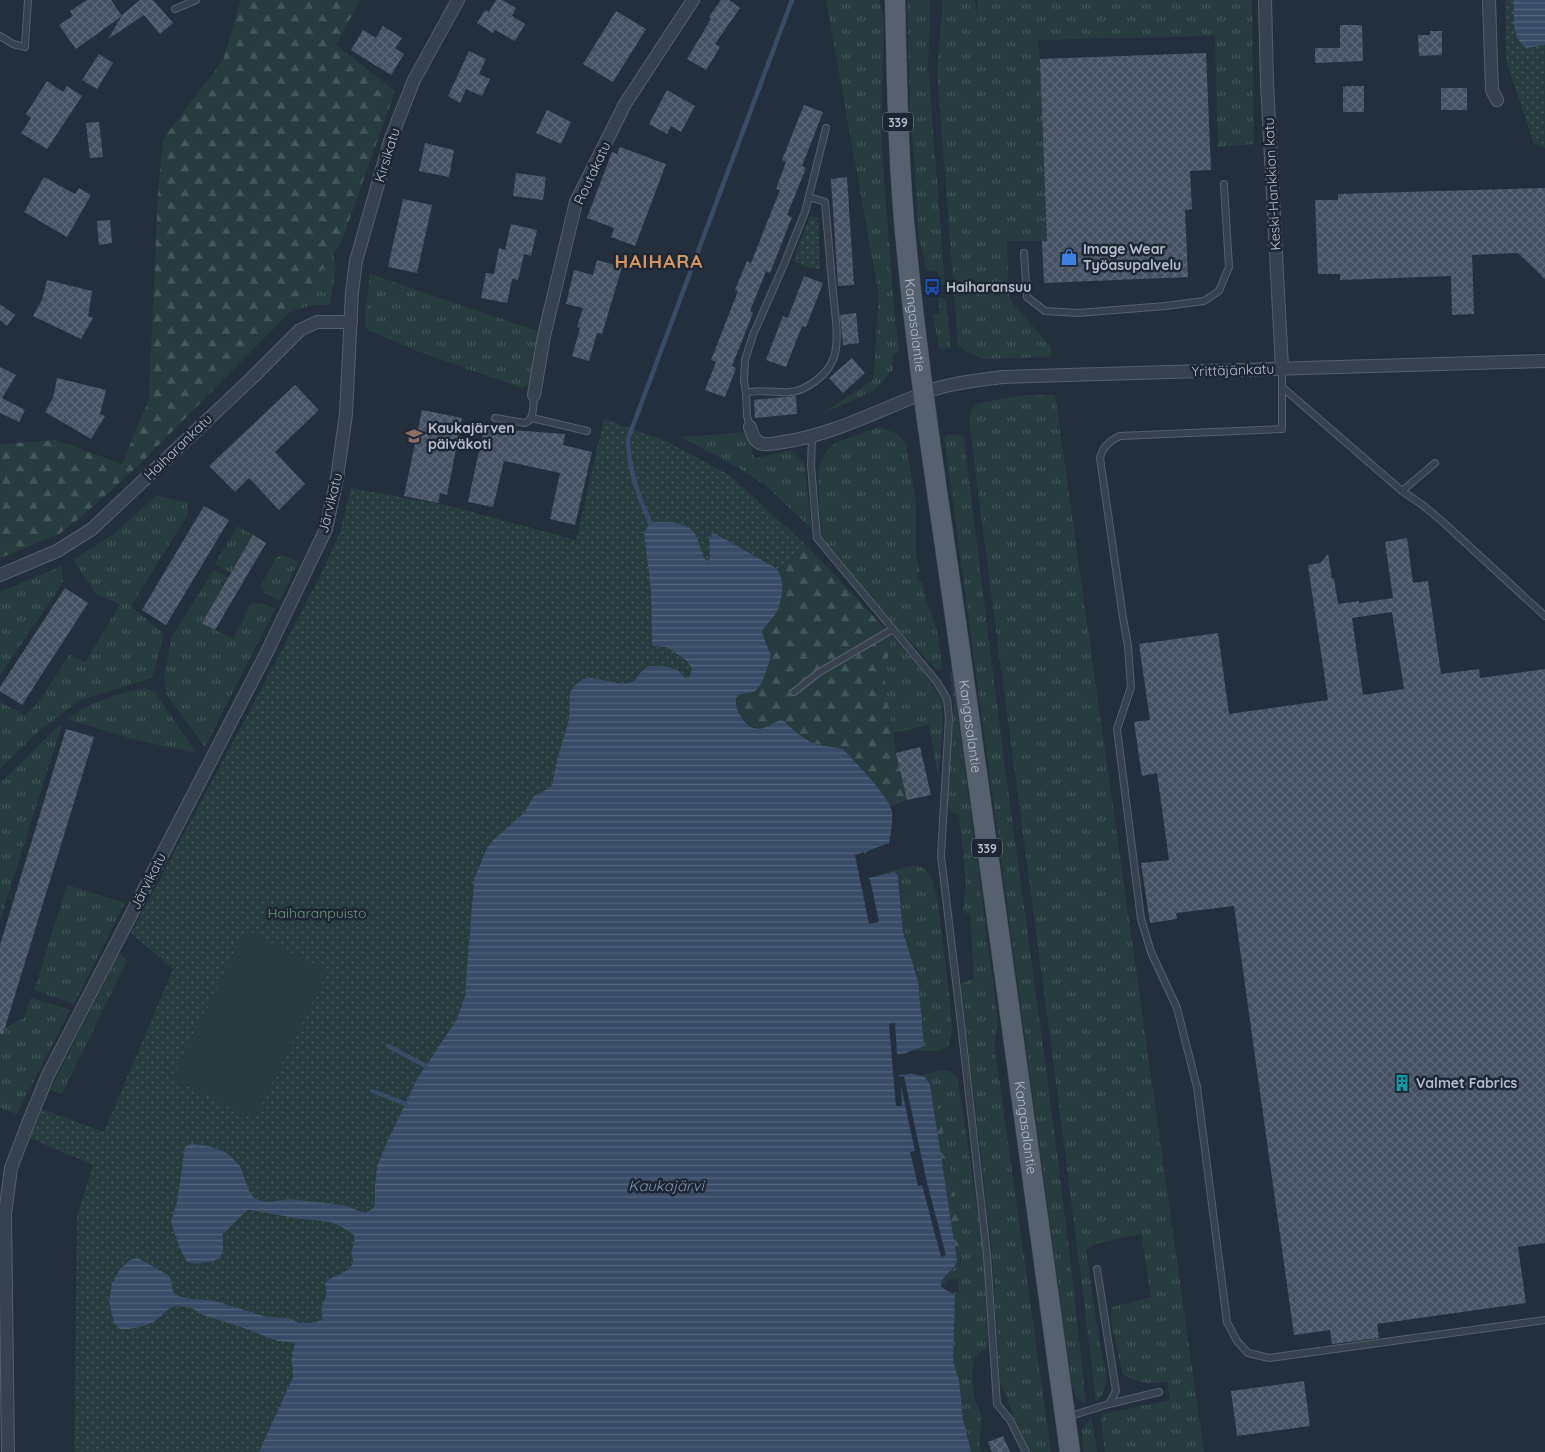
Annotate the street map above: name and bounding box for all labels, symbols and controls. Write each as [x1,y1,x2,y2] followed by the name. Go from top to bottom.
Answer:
[883,112,913,132] road number: 339
[1260,117,1284,251] street label: Keski-Hankkion katu
[370,126,404,184] street label: Kirsikatu
[570,139,614,207] street label: Routakatu
[1083,240,1181,274] place label: Image Wear Työasupalvelu
[1059,247,1079,267] shop icon: Image Wear Työasupalvelu
[614,249,704,273] district label: HAIHARA
[922,277,942,297] bus stop icon: Haiharansuu
[901,278,930,373] street label: Kangasalantie
[946,278,1031,296] place label: Haiharansuu
[1191,360,1275,380] street label: Yrittäjänkatu
[140,410,216,484] street label: Haiharankatu
[428,419,515,453] place label: Kaukajärven päiväkoti
[404,426,424,446] school or university icon: Kaukajärven päiväkoti
[314,471,346,535] street label: Järvikatu
[955,679,986,774] street label: Kangasalantie
[972,838,1002,858] road number: 339
[126,849,170,913] street label: Järvikatu
[268,904,366,922] park label: Haiharanpuisto
[1392,1073,1412,1093] building icon: Valmet Fabrics
[1416,1074,1518,1092] place label: Valmet Fabrics
[1011,1080,1041,1175] street label: Kangasalantie
[628,1176,706,1195] water label: Kaukajärvi

